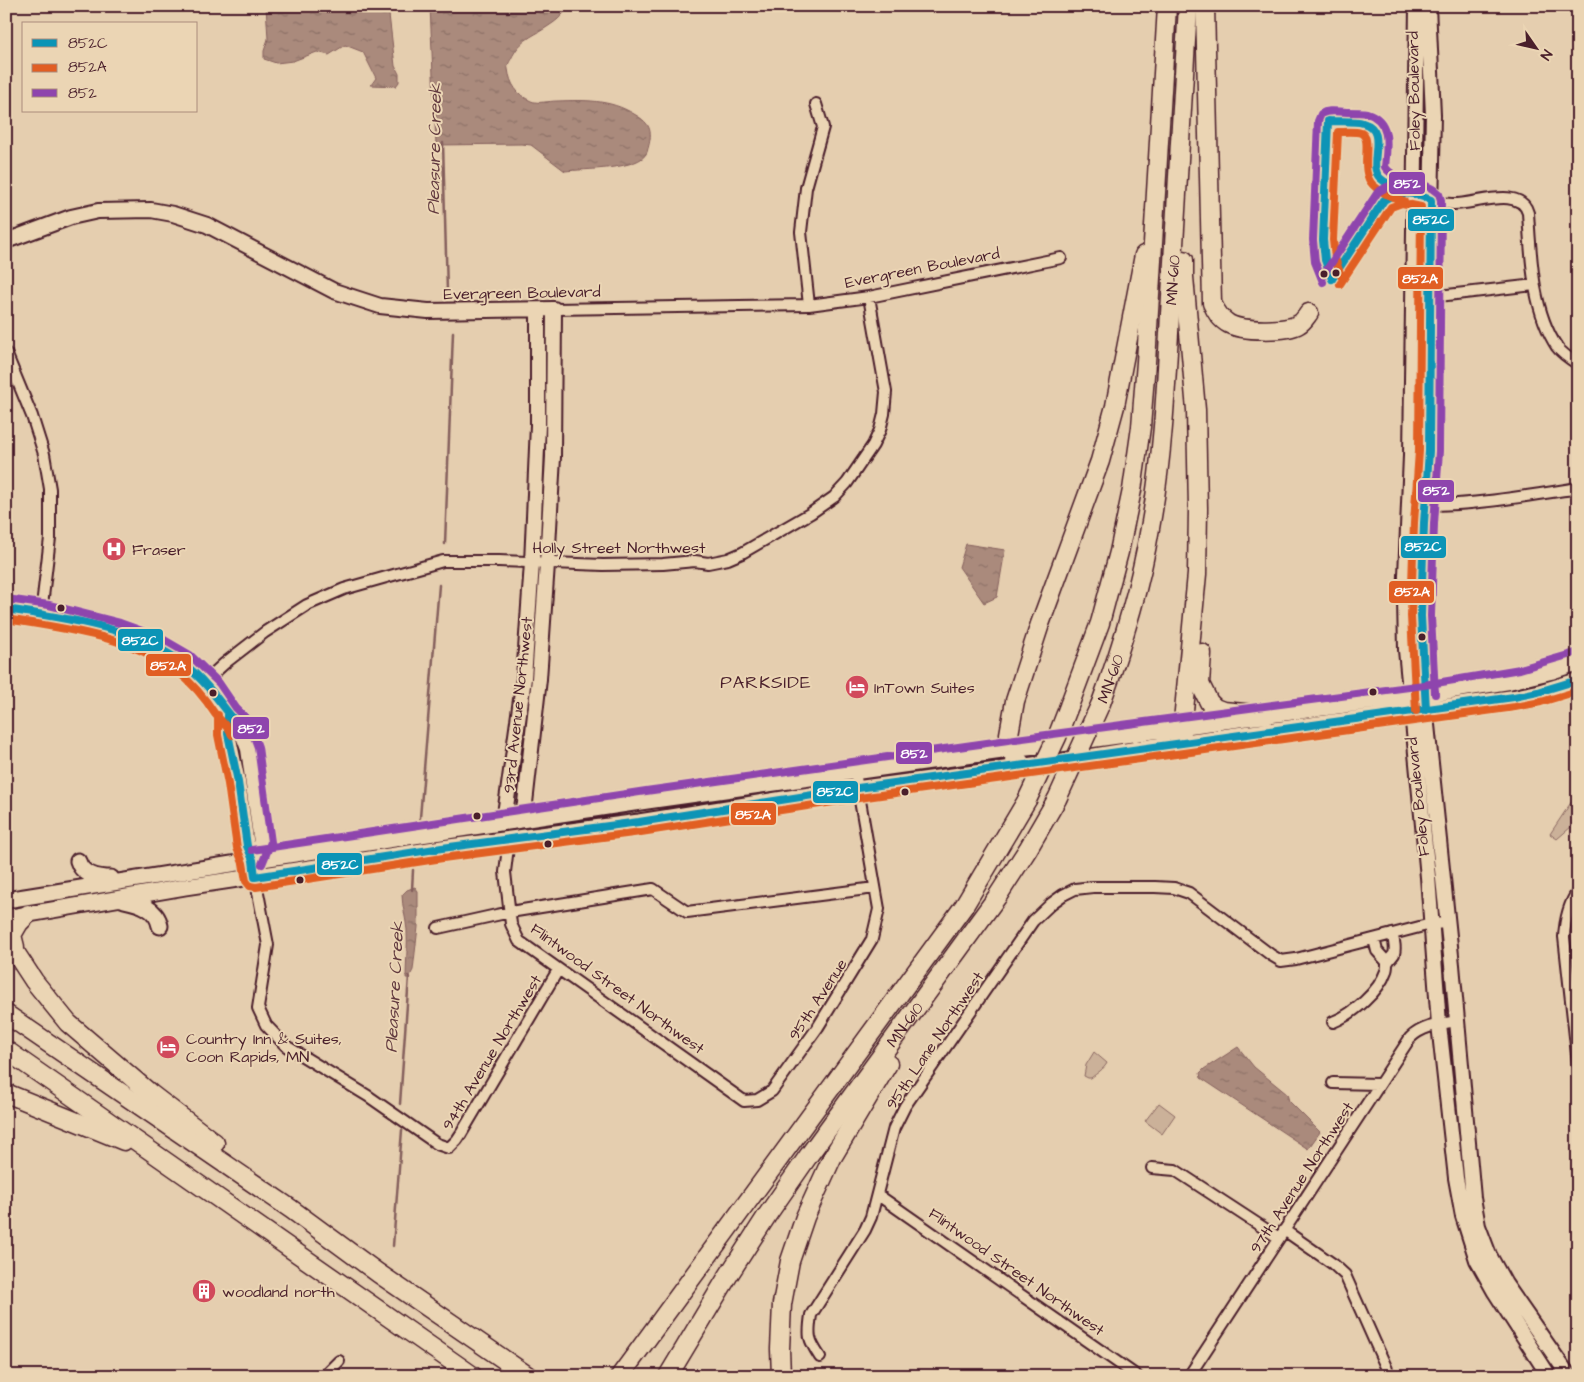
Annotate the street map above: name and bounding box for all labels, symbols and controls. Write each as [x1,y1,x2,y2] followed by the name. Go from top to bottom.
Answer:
[22,22,198,112] legend
[1512,22,1562,72] north arrow
[1402,31,1427,151] street label: Foley Boulevard
[68,33,108,54] text: 852C
[1535,45,1557,64] text: N
[68,57,107,78] text: 852A
[421,82,448,215] water label: Pleasure Creek
[68,83,97,104] text: 852
[1388,171,1426,195] line badge: 852
[1393,174,1421,194] text: 852
[1407,208,1455,232] line badge: 852C
[1413,210,1450,230] text: 852C
[843,242,1002,295] street label: Evergreen Boulevard
[1161,254,1186,306] street label: MN-610
[1397,266,1444,290] line badge: 852A
[1331,268,1341,278] unlabelled marker
[1319,269,1329,279] unlabelled marker
[1402,269,1439,289] text: 852A
[443,281,601,306] street label: Evergreen Boulevard
[1417,479,1455,503] line badge: 852
[1422,481,1450,501] text: 852
[1400,535,1447,559] line badge: 852C
[101,536,127,562] hospital icon: Fraser
[532,537,706,560] street label: Holly Street Northwest
[1405,537,1442,557] text: 852C
[132,539,186,561] place label: Fraser
[1388,580,1435,604] line badge: 852A
[1394,582,1431,602] text: 852A
[56,603,66,613] unlabelled marker
[498,615,538,794] street label: 93rd Avenue Northwest
[117,628,164,652] line badge: 852C
[122,631,159,651] text: 852C
[1417,632,1427,642] unlabelled marker
[1092,652,1129,706] street label: MN-610
[145,653,192,677] line badge: 852A
[150,656,187,676] text: 852A
[720,670,812,695] district label: PARKSIDE
[844,674,870,700] hotel icon: InTown Suites
[874,677,975,699] place label: InTown Suites
[1368,687,1378,697] unlabelled marker
[208,688,218,698] unlabelled marker
[232,716,270,740] line badge: 852
[237,719,265,739] text: 852
[1401,736,1436,858] street label: Foley Boulevard
[895,741,933,765] line badge: 852
[900,744,928,764] text: 852
[812,780,859,804] line badge: 852C
[817,782,854,802] text: 852C
[900,787,910,797] unlabelled marker
[730,802,777,826] line badge: 852A
[735,805,772,825] text: 852A
[472,811,482,821] unlabelled marker
[543,839,553,849] unlabelled marker
[316,852,363,876] line badge: 852C
[322,855,359,875] text: 852C
[295,875,305,885] unlabelled marker
[526,918,709,1060] street label: Flintwood Street Northwest
[379,920,410,1053] water label: Pleasure Creek
[783,954,853,1045] street label: 95th Avenue
[880,967,990,1114] street label: 95th Lane Northwest
[437,970,547,1134] street label: 94th Avenue Northwest
[881,998,929,1052] street label: MN-610
[186,1028,342,1068] place label: Country Inn & Suites, Coon Rapids, MN
[155,1034,181,1060] hotel icon: Country Inn & Suites, Coon Rapids, MN
[1245,1097,1359,1258] street label: 97th Avenue Northwest
[924,1203,1109,1341] street label: Flintwood Street Northwest
[191,1278,217,1304] building icon: woodland north
[222,1281,335,1303] place label: woodland north

